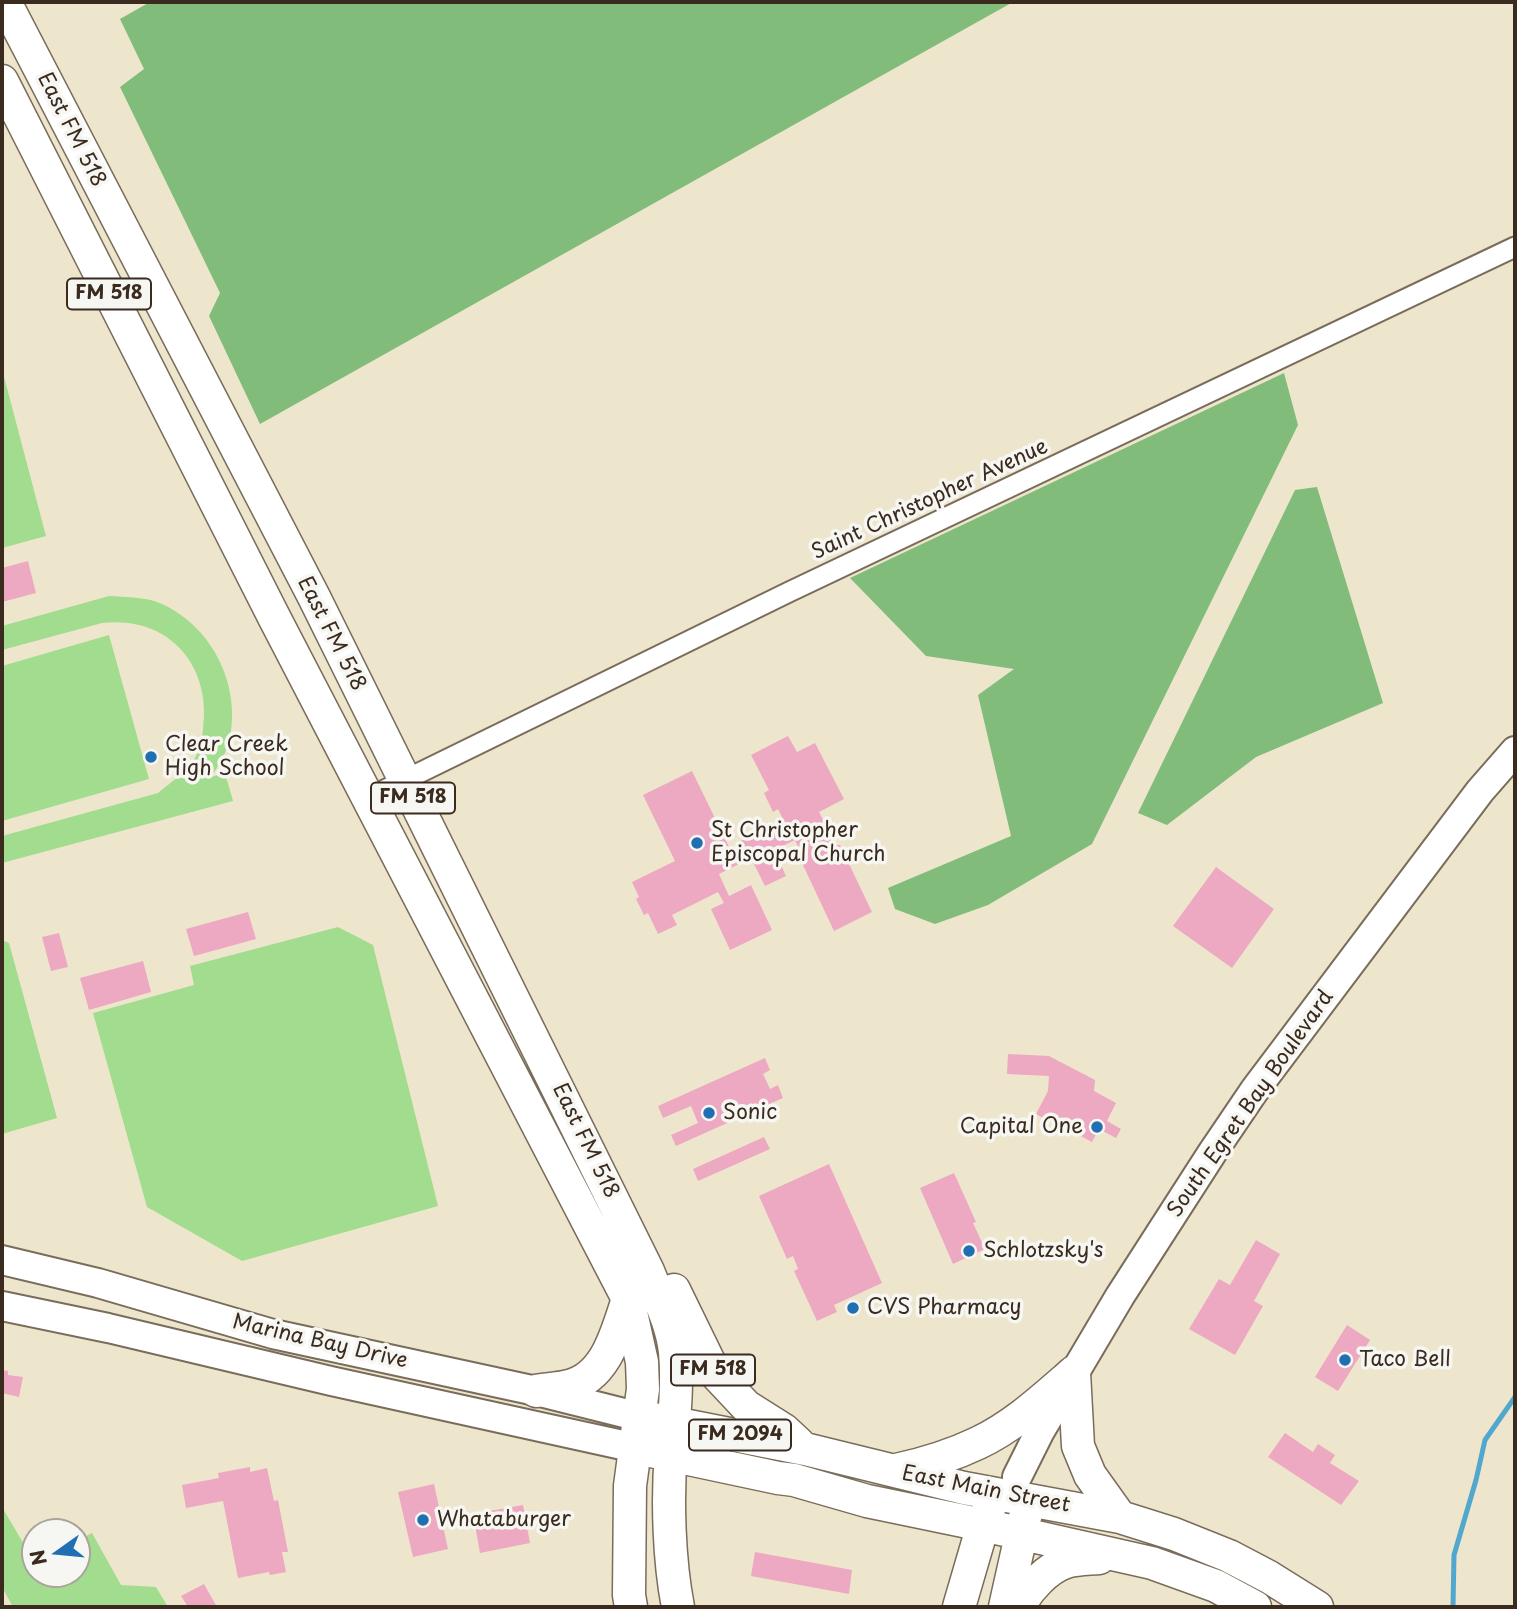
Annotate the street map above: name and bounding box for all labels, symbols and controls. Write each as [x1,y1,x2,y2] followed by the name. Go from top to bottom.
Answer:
[31,69,111,191] street label: East FM 518
[67,278,151,310] road number: FM 518
[808,434,1052,566] street label: Saint Christopher Avenue
[291,573,371,695] street label: East FM 518
[165,732,288,782] place label: Clear Creek High School
[143,749,159,765] marker: Clear Creek High School
[371,782,455,814] road number: FM 518
[711,818,885,868] place label: St Christopher Episcopal Church
[689,835,705,851] marker: St Christopher Episcopal Church
[1163,986,1339,1222] street label: South Egret Bay Boulevard
[546,1079,624,1203] street label: East FM 518
[723,1100,777,1126] place label: Sonic
[701,1105,717,1121] marker: Sonic
[960,1114,1083,1140] place label: Capital One
[1089,1119,1105,1135] marker: Capital One
[983,1238,1103,1264] place label: Schlotzsky's
[961,1243,977,1259] marker: Schlotzsky's
[867,1295,1022,1321] place label: CVS Pharmacy
[845,1300,861,1316] marker: CVS Pharmacy
[230,1310,410,1374] street label: Marina Bay Drive
[1359,1347,1451,1373] place label: Taco Bell
[1337,1352,1353,1368] marker: Taco Bell
[671,1354,755,1386] road number: FM 518
[689,1420,791,1450] road number: FM 2094
[900,1461,1072,1519] street label: East Main Street
[437,1507,571,1533] place label: Whataburger
[415,1512,431,1528] marker: Whataburger
[21,1518,91,1588] north arrow
[22,1547,53,1569] text: N

